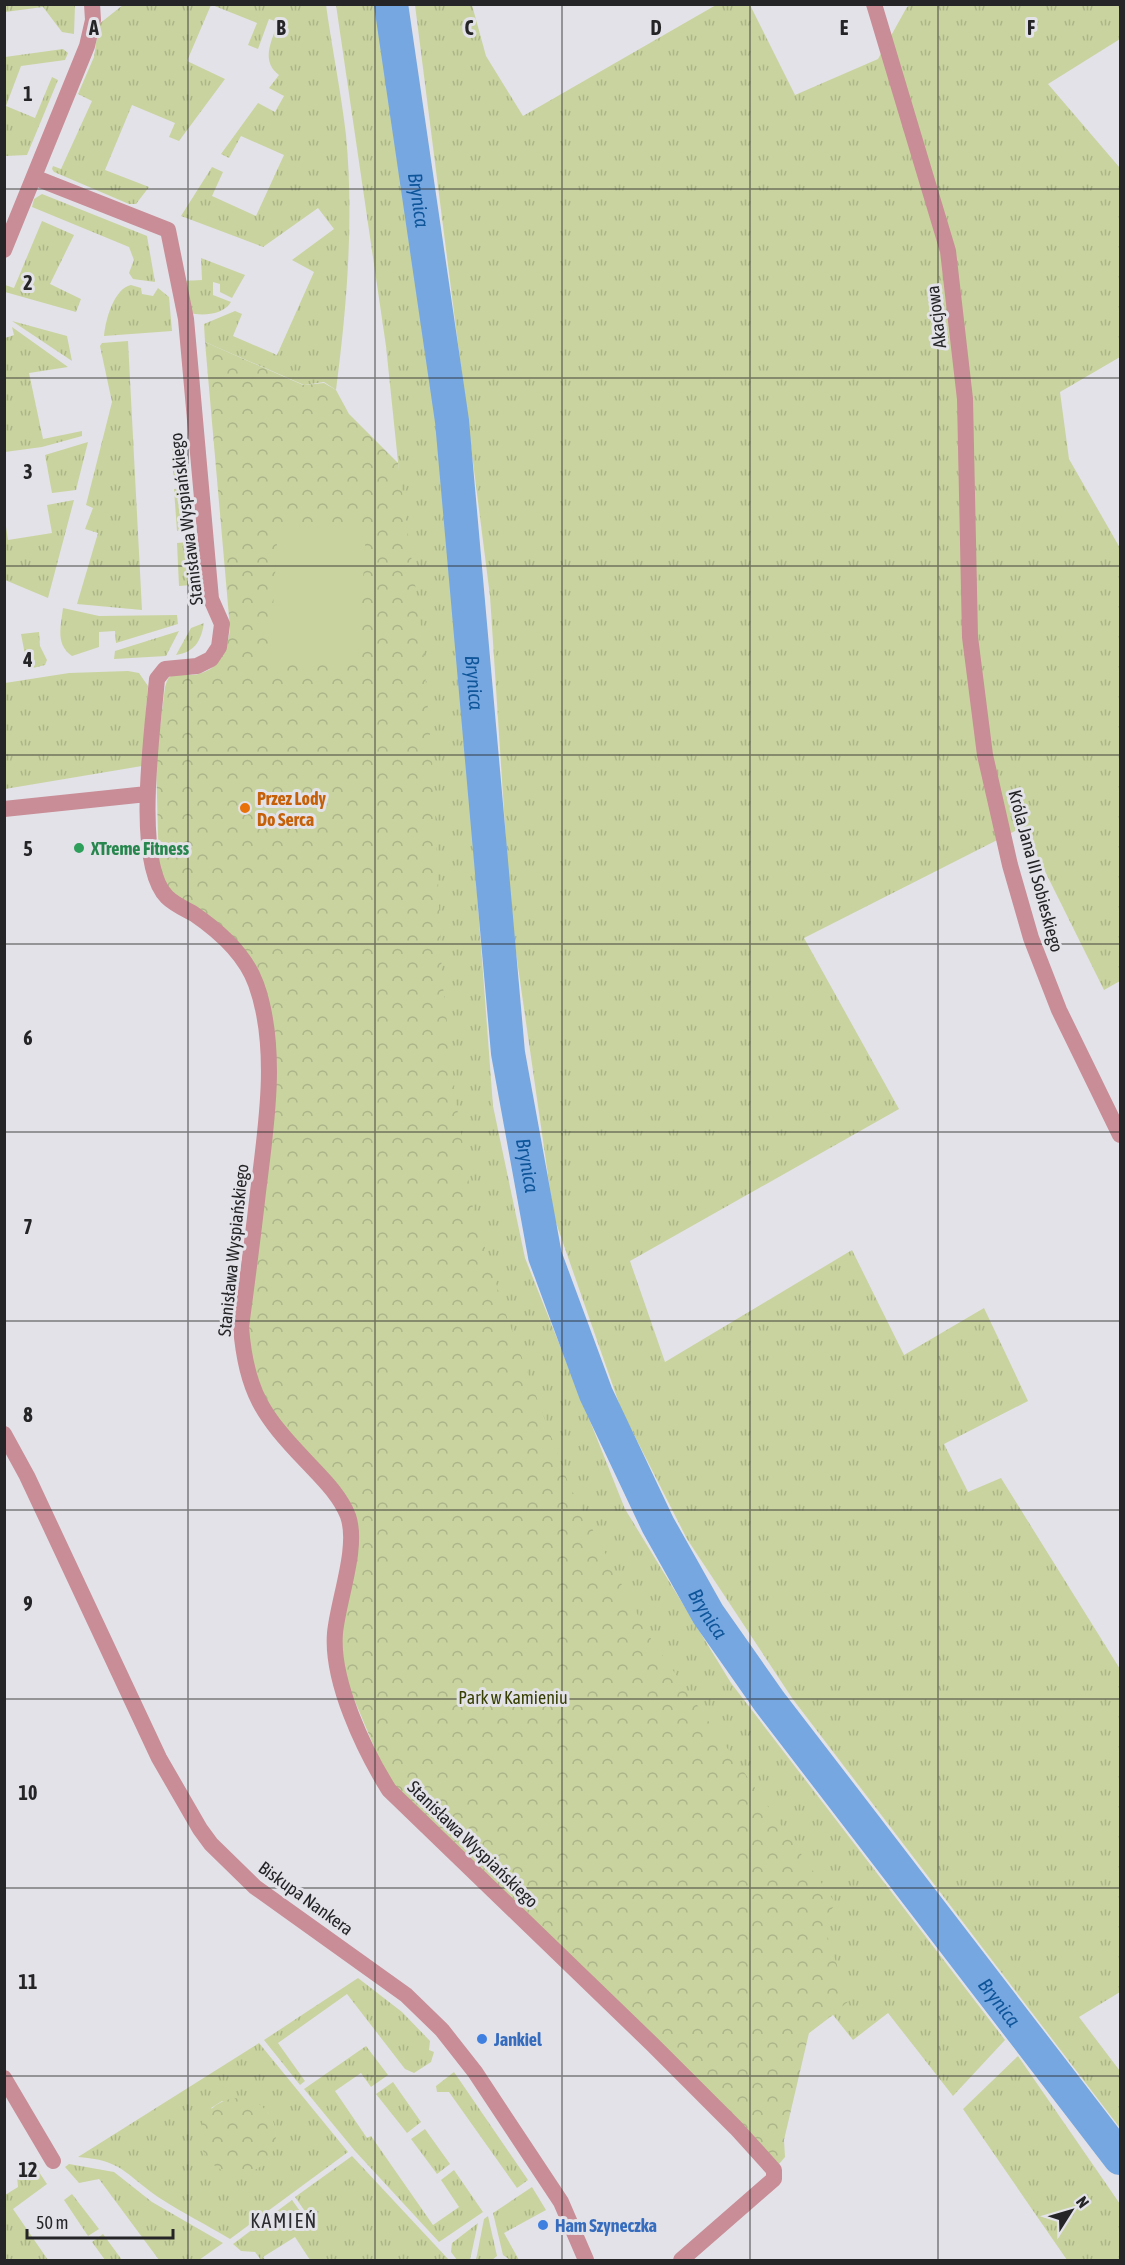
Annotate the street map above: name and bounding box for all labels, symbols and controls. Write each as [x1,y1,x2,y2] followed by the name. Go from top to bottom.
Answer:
[88,16,99,39] text: A
[276,16,286,39] text: B
[465,16,474,39] text: C
[650,16,662,39] text: D
[840,16,849,39] text: E
[1027,16,1035,39] text: F
[23,82,33,105] text: 1
[404,171,435,229] water label: Brynica
[23,271,33,294] text: 2
[922,284,950,350] street label: Akacjowa
[165,432,207,606] street label: Stanisława Wyspiańskiego
[23,460,33,483] text: 3
[22,648,33,671] text: 4
[461,654,489,711] water label: Brynica
[257,788,327,830] place label: Przez Lody Do Serca
[1004,788,1068,954] street label: Króla Jana III Sobieskiego
[238,801,252,815] marker: Przez Lody Do Serca
[23,837,33,860] text: 5
[90,838,190,859] place label: XTreme Fitness
[72,841,86,855] marker: XTreme Fitness
[23,1026,33,1049] text: 6
[512,1136,545,1194] water label: Brynica
[213,1163,253,1337] street label: Stanisława Wyspiańskiego
[23,1215,33,1238] text: 7
[23,1403,33,1426] text: 8
[684,1584,733,1643] water label: Brynica
[23,1592,33,1615] text: 9
[458,1687,568,1708] park label: Park w Kamieniu
[403,1776,543,1912] street label: Stanisława Wyspiańskiego
[19,1781,37,1804] text: 10
[255,1857,357,1939] street label: Biskupa Nankera
[19,1970,37,1993] text: 11
[974,1973,1026,2031] water label: Brynica
[493,2029,542,2050] place label: Jankiel
[475,2032,489,2046] marker: Jankiel
[19,2158,37,2181] text: 12
[1041,2181,1101,2241] north arrow
[1073,2193,1093,2211] text: N
[27,2202,172,2240] scale bar
[250,2209,318,2232] district label: KAMIEŃ
[36,2212,68,2233] text: 50 m
[555,2215,657,2236] place label: Ham Szyneczka
[536,2218,550,2232] marker: Ham Szyneczka

